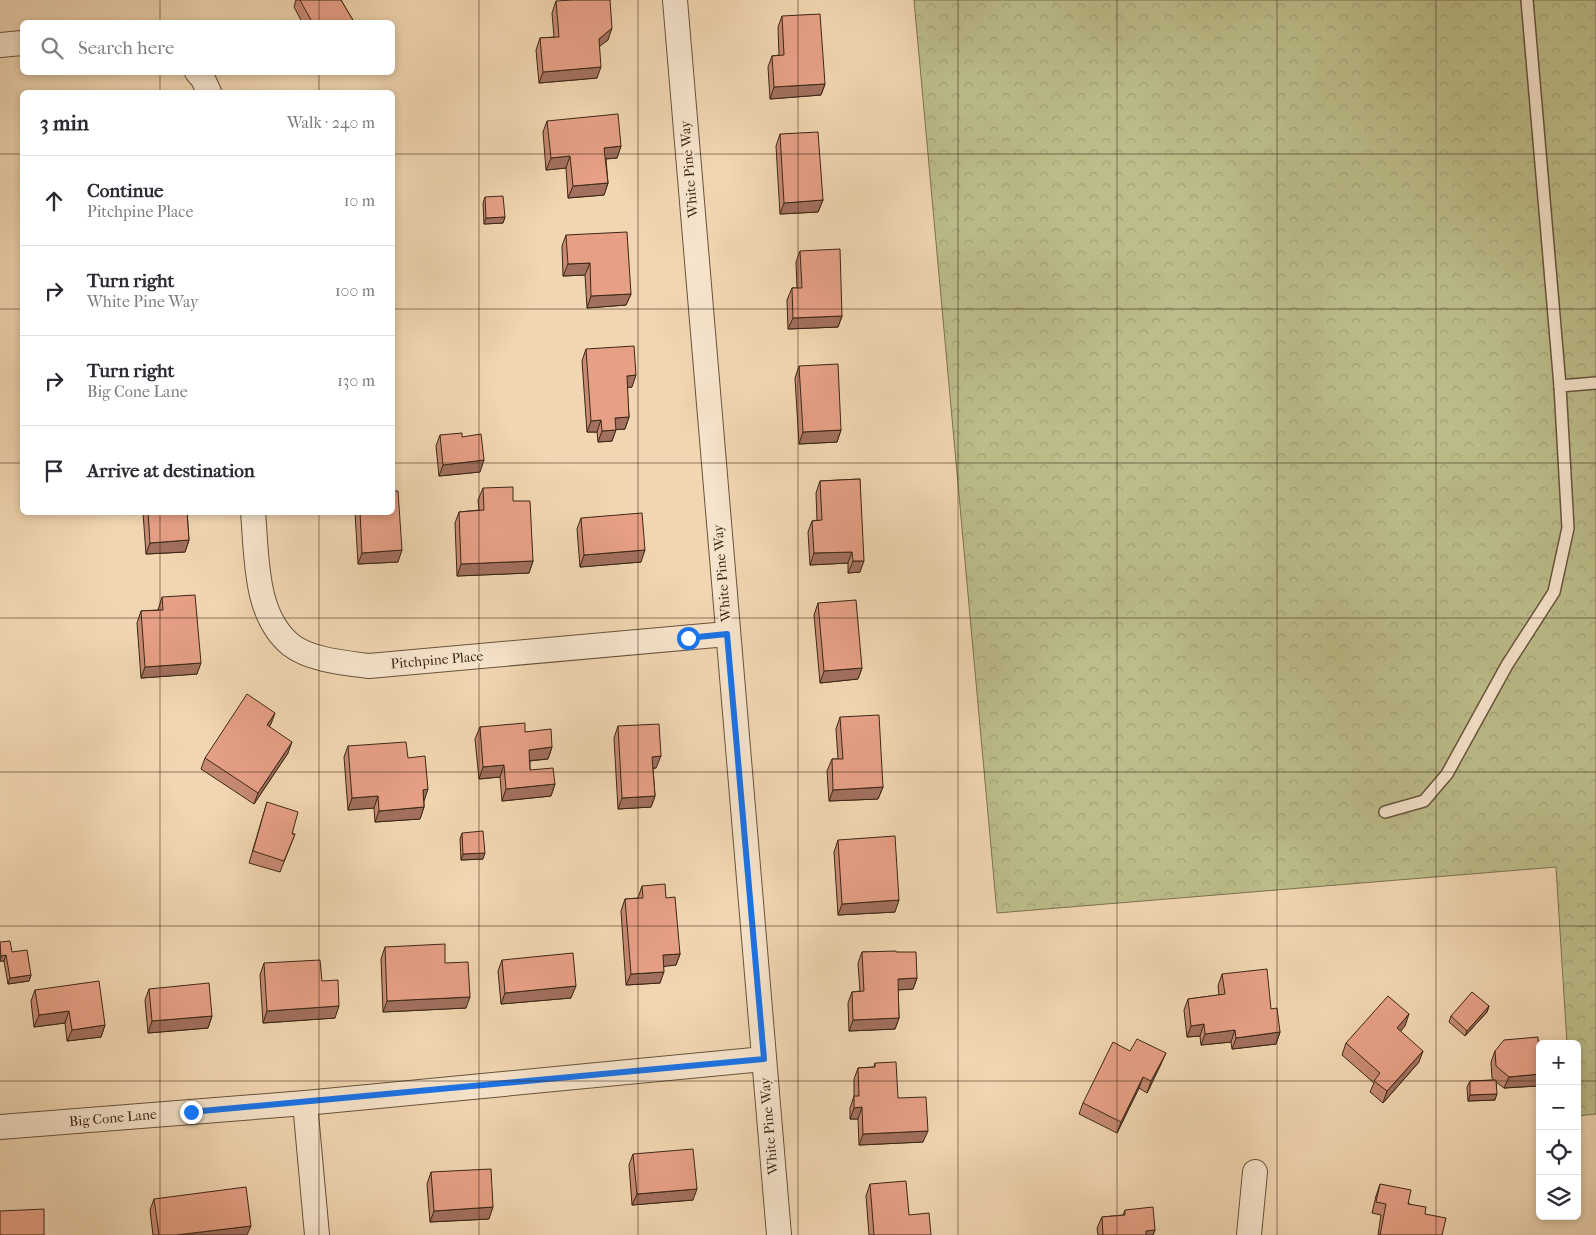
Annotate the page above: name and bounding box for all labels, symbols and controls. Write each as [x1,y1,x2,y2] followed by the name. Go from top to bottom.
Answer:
[20,20,395,75] search box
[38,34,66,62] icon: search
[78,37,174,59] text: Search here
[40,111,89,135] text: 3 min
[287,113,375,132] text: Walk · 240 m
[676,119,702,219] street label: White Pine Way
[87,180,163,202] text: Continue
[40,187,68,215] icon: ahead
[344,191,375,210] text: 10 m
[87,202,193,221] text: Pitchpine Place
[87,270,174,292] text: Turn right
[40,277,68,305] icon: right
[335,281,375,300] text: 100 m
[87,292,199,311] text: White Pine Way
[87,360,174,382] text: Turn right
[40,367,68,395] icon: right
[337,371,375,390] text: 130 m
[87,382,188,401] text: Big Cone Lane
[40,457,68,485] icon: arrive
[87,460,255,482] text: Arrive at destination
[709,523,735,623] street label: White Pine Way
[677,627,700,650] route start
[390,647,484,673] street label: Pitchpine Place
[1536,1040,1581,1220] map controls
[1536,1040,1581,1085] button: +
[756,1076,782,1176] street label: White Pine Way
[1536,1085,1581,1130] button: −
[180,1101,203,1124] route end
[68,1106,158,1130] street label: Big Cone Lane
[1536,1130,1581,1175] button: locate
[1536,1175,1581,1220] button: layers

